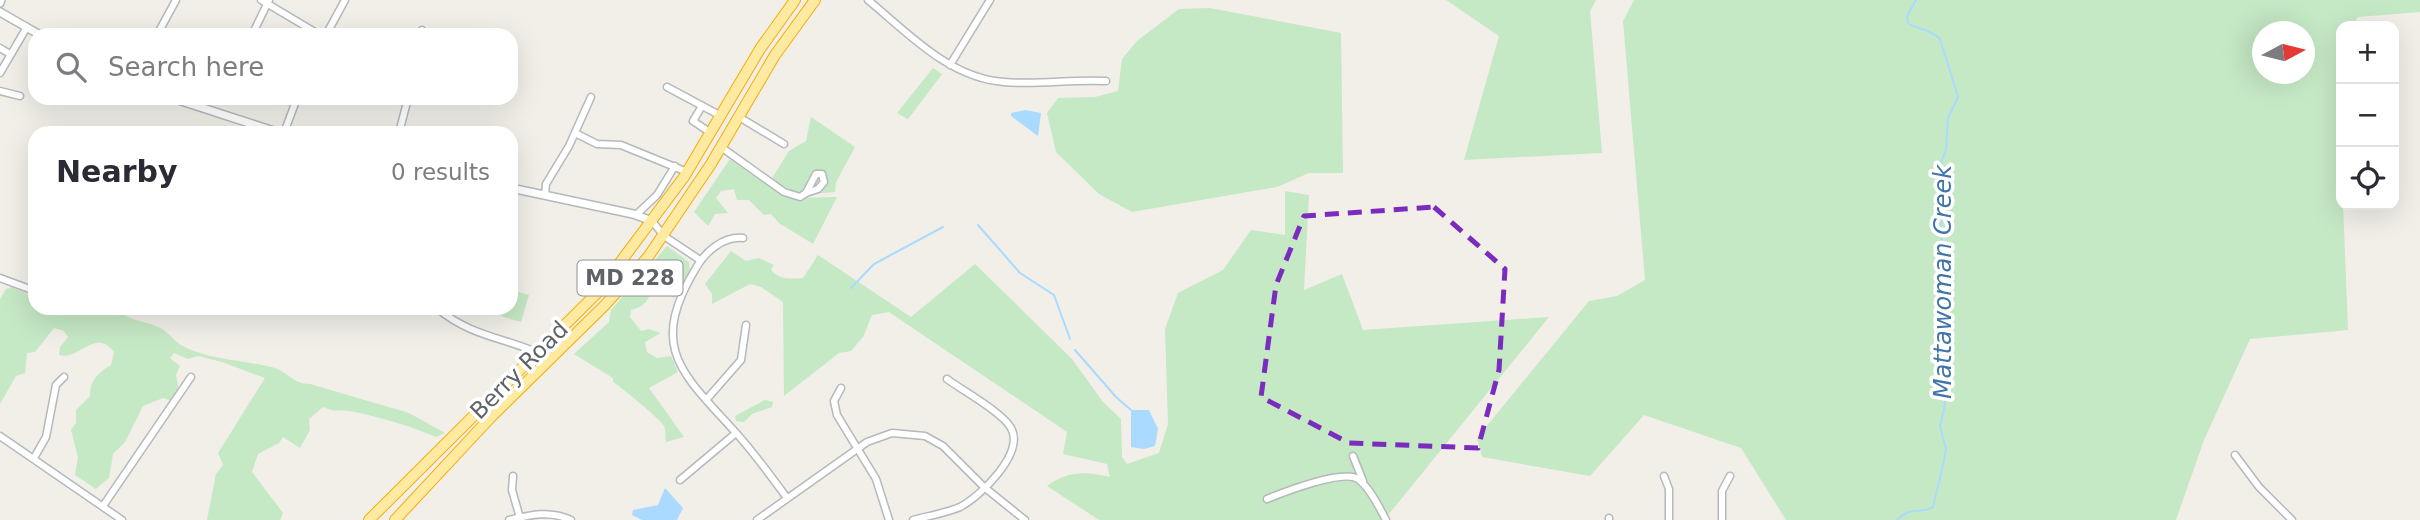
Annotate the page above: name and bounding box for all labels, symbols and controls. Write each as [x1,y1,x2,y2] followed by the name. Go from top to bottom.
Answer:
[2252,21,2315,84] north arrow
[2336,21,2399,210] map controls
[2336,21,2399,84] button: +
[28,28,518,105] search box
[52,48,90,86] icon: search
[108,52,264,82] text: Search here
[2336,84,2399,147] button: −
[2336,147,2399,210] button: locate
[56,154,178,189] text: Nearby
[391,159,490,185] text: 0 results
[1929,164,1957,399] water label: Mattawoman Creek
[578,260,682,296] road number: MD 228
[465,316,573,424] street label: Berry Road

